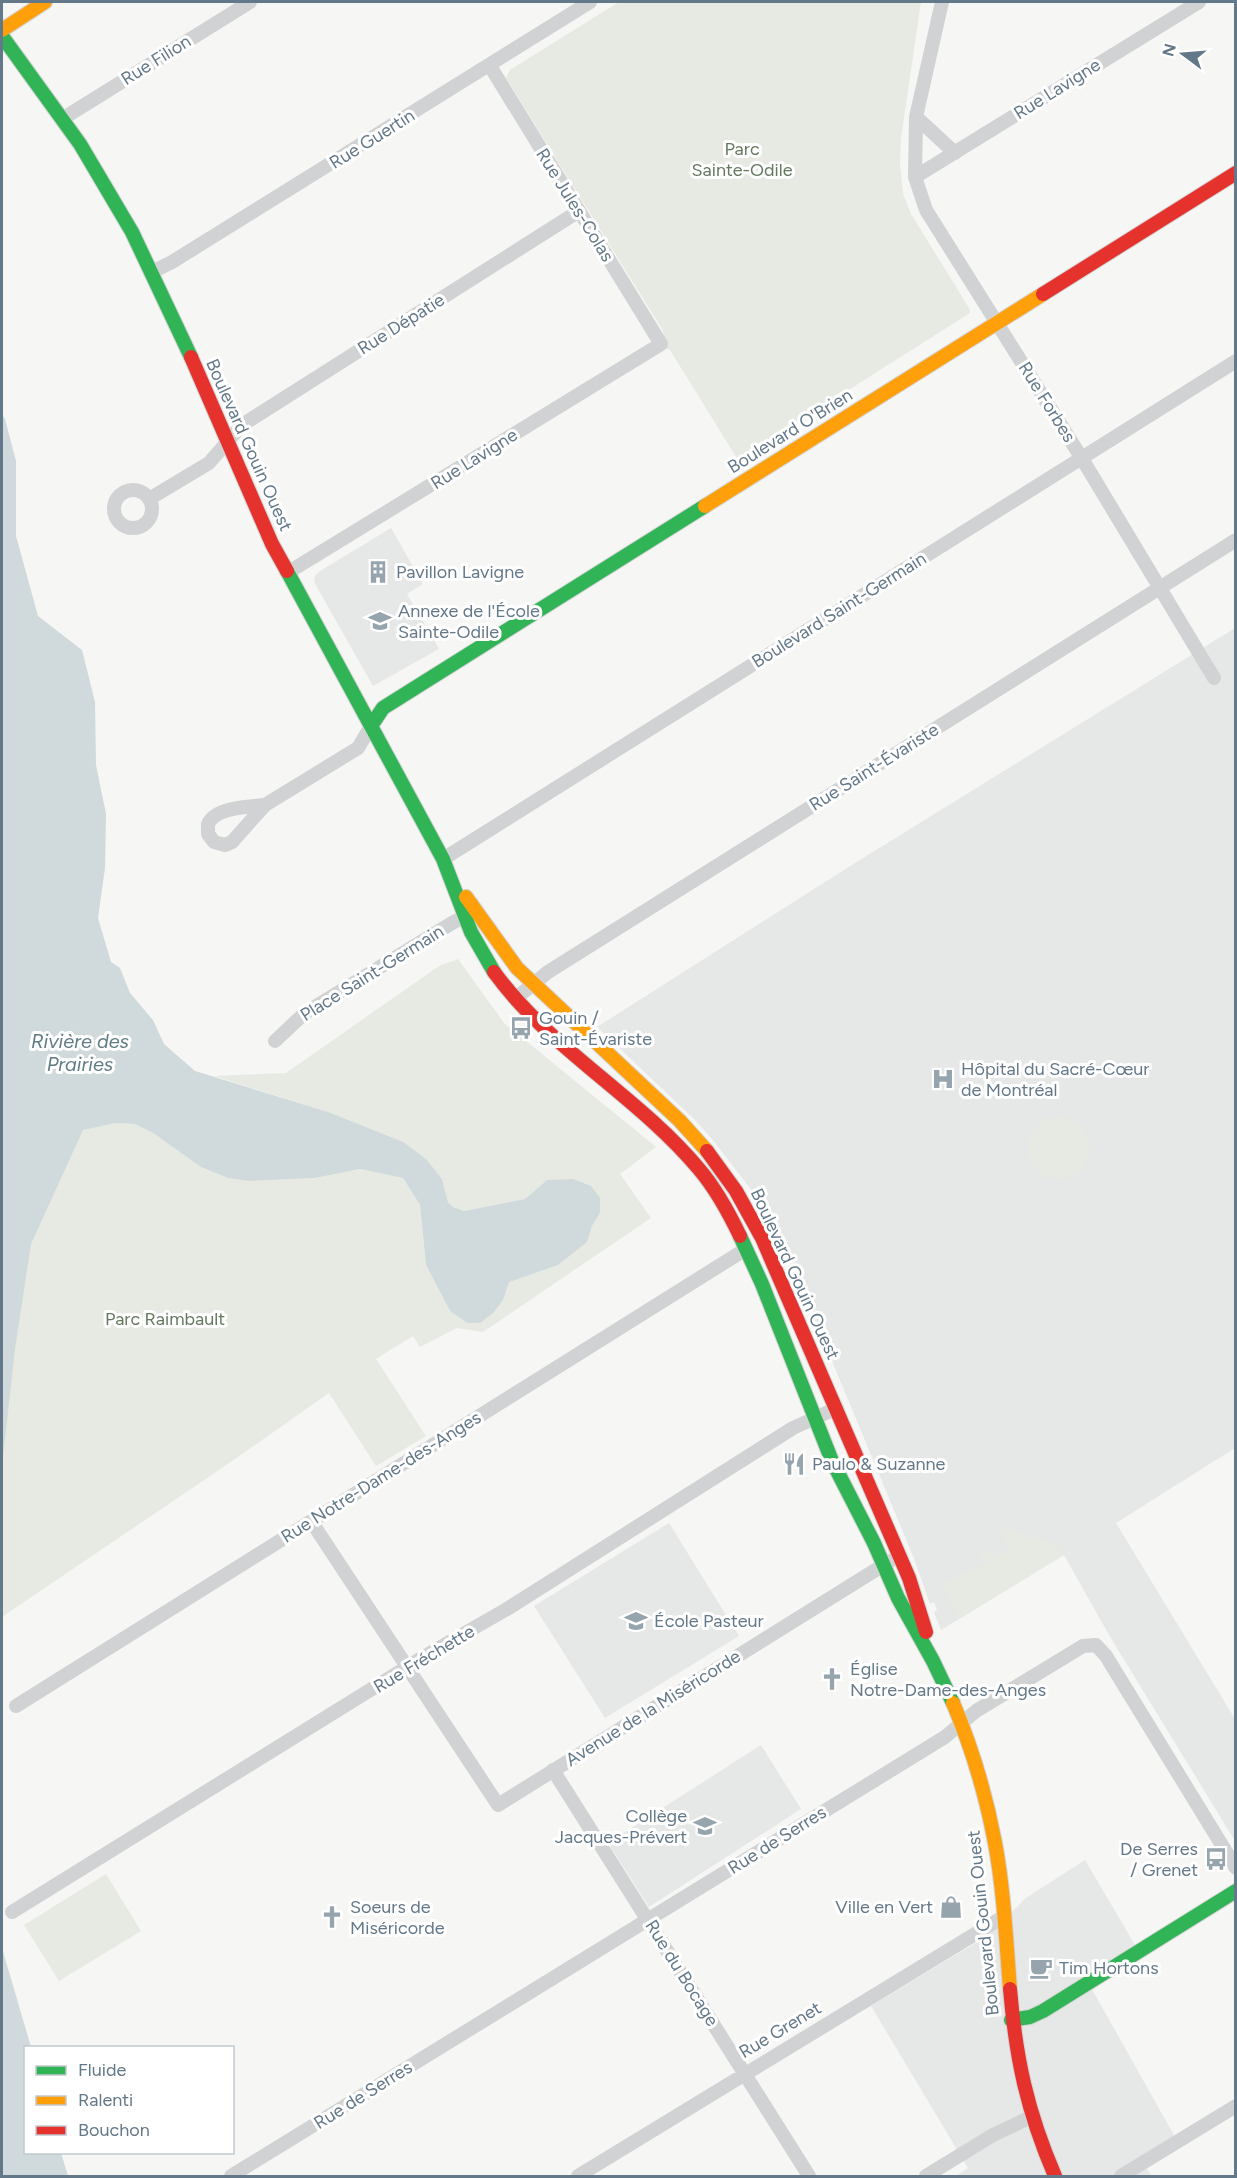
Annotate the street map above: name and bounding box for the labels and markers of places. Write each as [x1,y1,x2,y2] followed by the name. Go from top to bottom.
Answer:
[365,559,391,585] building icon: Pavillon Lavigne
[396,561,524,583] place label: Pavillon Lavigne
[398,600,540,643] place label: Annexe de l'École Sainte-Odile
[367,608,393,634] school or university icon: Annexe de l'École Sainte-Odile
[539,1007,652,1050] place label: Gouin / Saint-Évariste
[508,1015,534,1041] bus stop icon: Gouin / Saint-Évariste
[961,1058,1149,1101] place label: Hôpital du Sacré-Cœur de Montréal
[930,1066,956,1092] hospital icon: Hôpital du Sacré-Cœur de Montréal
[781,1451,807,1477] restaurant icon: Paulo & Suzanne
[812,1453,946,1475] place label: Paulo & Suzanne
[623,1608,649,1634] school or university icon: École Pasteur
[654,1610,764,1632] place label: École Pasteur
[850,1658,1046,1701] place label: Église Notre-Dame-des-Anges
[819,1666,845,1692] church icon: Église Notre-Dame-des-Anges
[555,1805,687,1848] place label: Collège Jacques-Prévert
[692,1813,718,1839] school or university icon: Collège Jacques-Prévert
[1120,1838,1198,1881] place label: De Serres / Grenet
[1203,1846,1229,1872] bus stop icon: De Serres / Grenet
[938,1894,964,1920] shop icon: Ville en Vert
[350,1896,445,1939] place label: Soeurs de Miséricorde
[835,1896,933,1918] place label: Ville en Vert
[319,1904,345,1930] church icon: Soeurs de Miséricorde
[1028,1955,1054,1981] cafe icon: Tim Hortons
[1059,1957,1159,1979] place label: Tim Hortons

